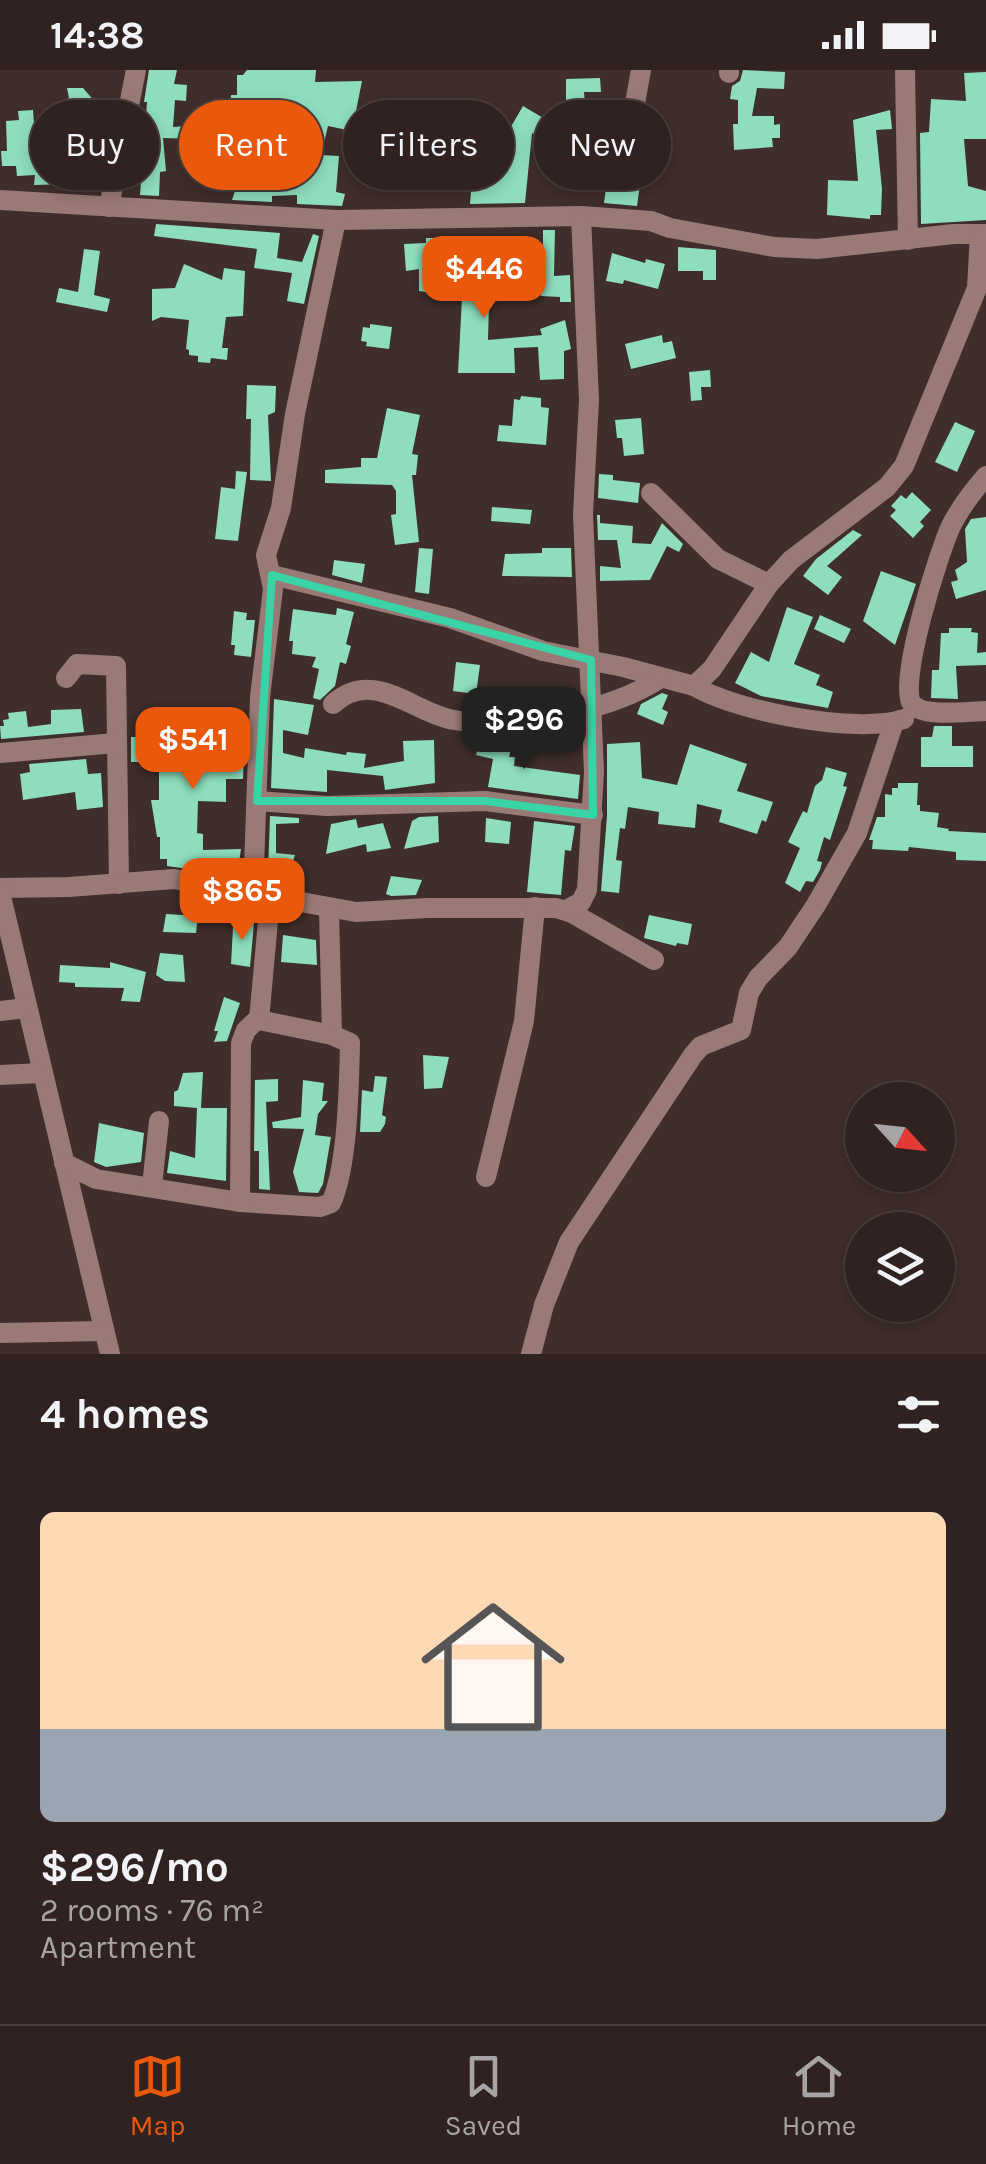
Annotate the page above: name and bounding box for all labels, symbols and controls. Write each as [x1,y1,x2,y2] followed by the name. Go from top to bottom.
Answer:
[50,13,145,58] text: 14:38
[30,100,159,190] chip: Buy
[179,100,323,190] chip: Rent
[343,100,514,190] chip: Filters
[534,100,671,190] chip: New
[425,236,543,321] pin: $446
[444,250,524,287] text: $446
[465,687,583,772] pin: $296
[484,701,564,738] text: $296
[134,707,252,792] pin: $541
[157,721,229,758] text: $541
[183,858,301,943] pin: $865
[202,872,282,909] text: $865
[845,1082,955,1192] north arrow
[845,1082,955,1322] map controls
[845,1212,955,1322] button: layers
[891,1387,946,1442] icon: filters
[40,1389,210,1439] text: 4 homes
[403,1577,583,1757] icon: home
[40,1842,229,1892] text: $296/mo
[40,1892,264,1929] text: 2 rooms · 76 m²
[40,1929,196,1966] text: Apartment
[130,2049,185,2142] tab: Map
[445,2049,522,2142] tab: Saved
[782,2049,856,2142] tab: Home

